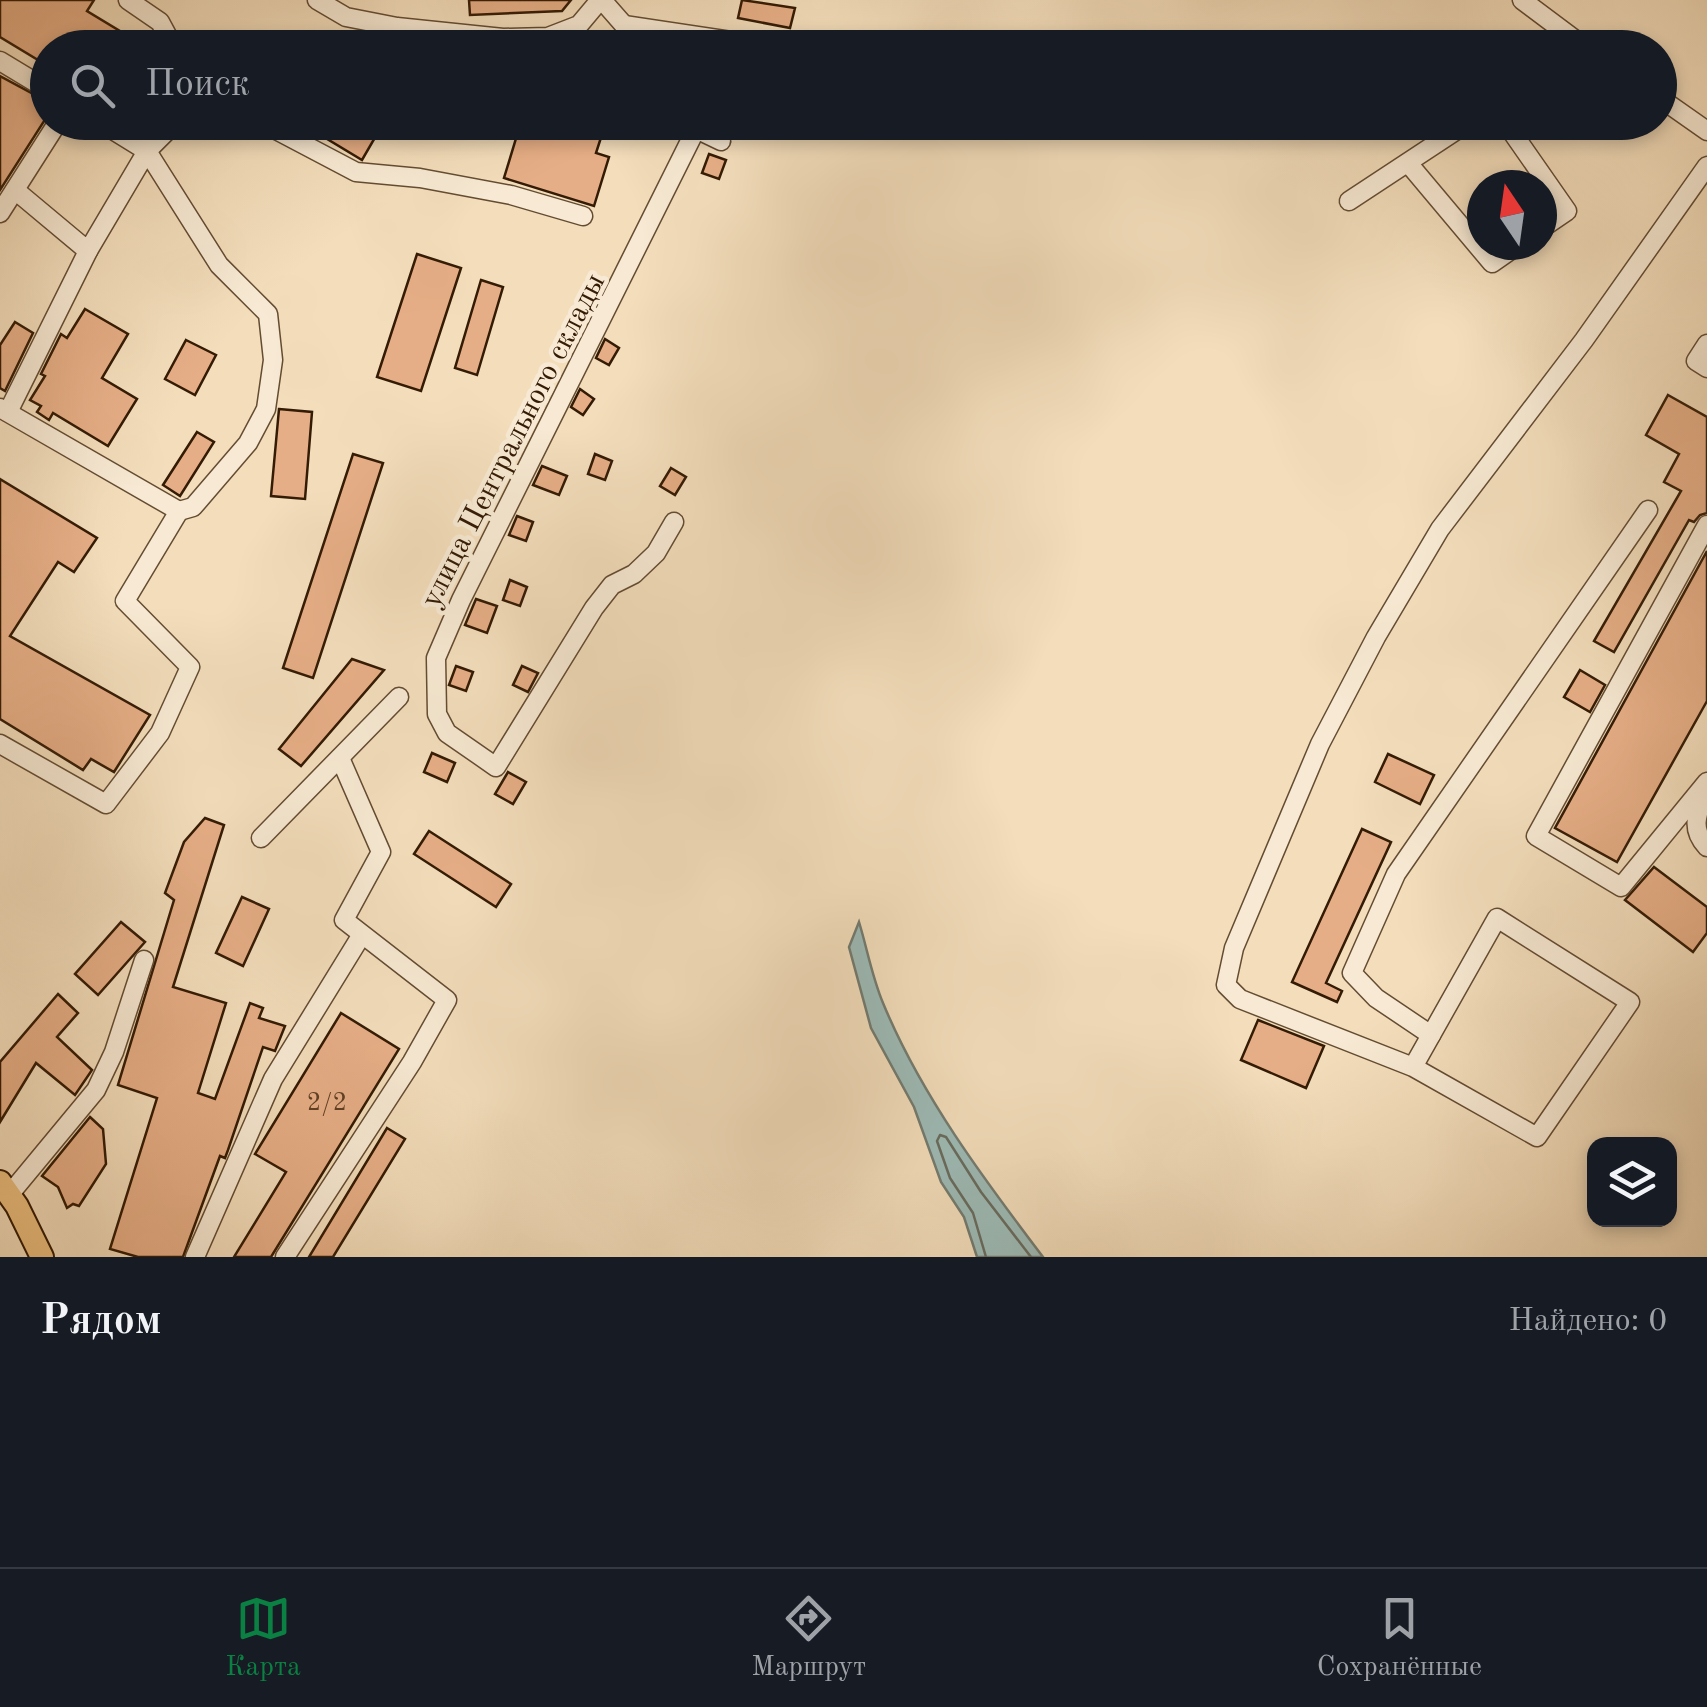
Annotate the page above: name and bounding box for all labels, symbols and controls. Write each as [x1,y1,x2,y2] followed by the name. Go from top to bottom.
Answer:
[30,30,1677,140] search box
[65,58,120,113] icon: search
[145,66,250,104] text: Поиск
[1467,170,1557,260] north arrow
[416,269,611,613] street label: улица Центрального склады
[307,1091,347,1116] house number: 2/2
[1587,1137,1677,1227] map controls
[1587,1137,1677,1227] button: layers
[40,1301,162,1343] text: Рядом
[1508,1306,1667,1338] text: Найдено: 0
[225,1591,301,1686] tab: Карта
[751,1591,866,1686] tab: Маршрут
[1317,1591,1482,1686] tab: Сохранённые

